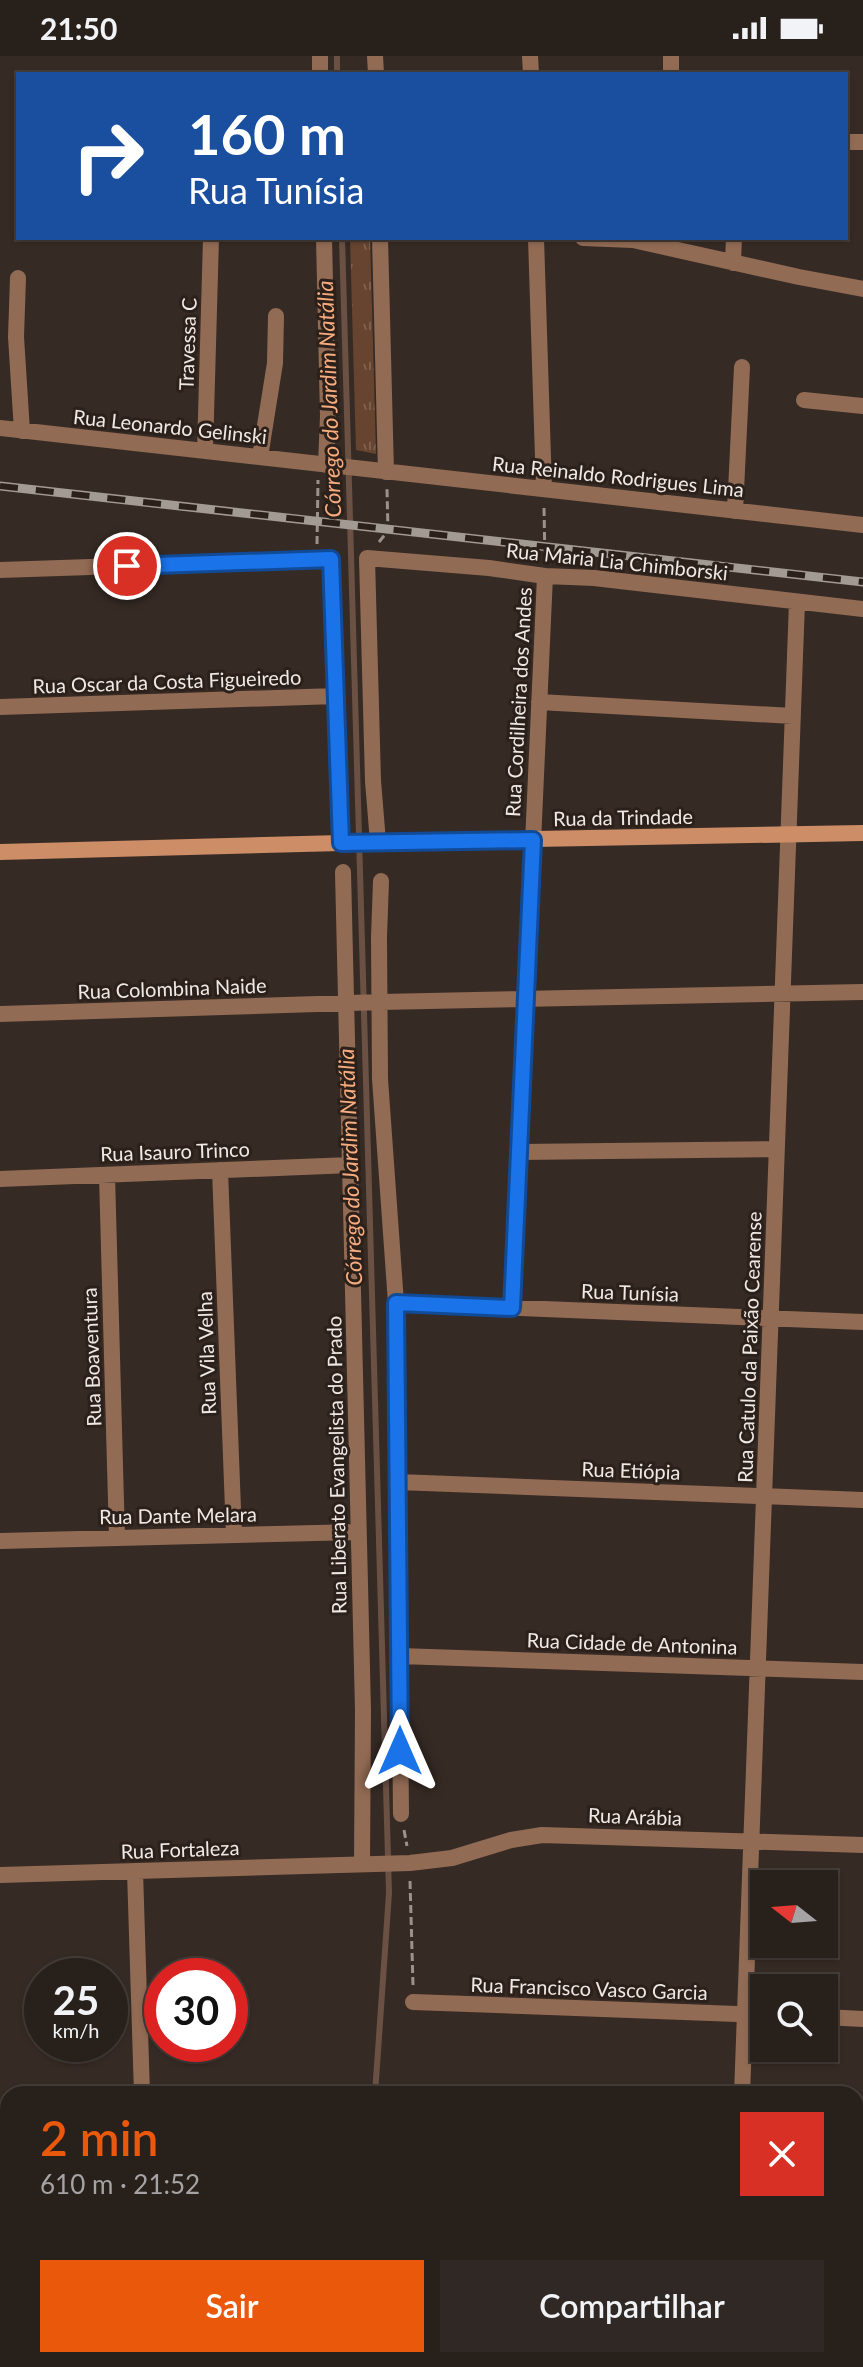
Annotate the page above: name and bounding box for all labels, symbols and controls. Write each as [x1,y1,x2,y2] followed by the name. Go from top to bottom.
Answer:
[40,10,117,46] text: 21:50
[188,100,346,167] text: 160 m
[56,104,160,208] icon: right
[188,168,364,212] text: Rua Tunísia
[311,280,346,518] water label: Córrego do Jardim Natália
[173,297,201,391] street label: Travessa C
[72,404,268,448] street label: Rua Leonardo Gelinski
[491,451,745,501] street label: Rua Reinaldo Rodrigues Lima
[93,532,161,600] pin
[505,537,729,585] street label: Rua Maria Lia Chimborski
[105,544,149,588] icon: arrive
[500,587,536,817] street label: Rua Cordilheira dos Andes
[32,664,302,698] street label: Rua Oscar da Costa Figueiredo
[553,804,693,830] street label: Rua da Trindade
[77,973,267,1003] street label: Rua Colombina Naide
[332,1048,367,1286] water label: Córrego do Jardim Natália
[100,1136,250,1166] street label: Rua Isauro Trinco
[732,1211,766,1483] street label: Rua Catulo da Paixão Cearense
[581,1278,679,1306] street label: Rua Tunísia
[77,1287,105,1427] street label: Rua Boaventura
[192,1291,220,1415] street label: Rua Vila Velha
[321,1316,351,1614] street label: Rua Liberato Evangelista do Prado
[581,1456,681,1484] street label: Rua Etiópia
[99,1502,257,1528] street label: Rua Dante Melara
[526,1627,738,1659] street label: Rua Cidade de Antonina
[358,1709,442,1793] position arrow
[588,1802,683,1830] street label: Rua Arábia
[120,1835,240,1863] street label: Rua Fortaleza
[750,1870,838,1958] north arrow
[750,1870,838,2062] map controls
[144,1958,248,2062] speed limit sign: 30
[470,1972,708,2004] street label: Rua Francisco Vasco Garcia
[750,1974,838,2062] button: search
[53,1976,99,2024] text: 25
[53,2018,99,2042] text: km/h
[40,2109,158,2166] text: 2 min
[740,2112,824,2196] button: close
[40,2168,200,2200] text: 610 m · 21:52
[40,2260,424,2352] button: Sair
[440,2260,824,2352] button: Compartilhar

